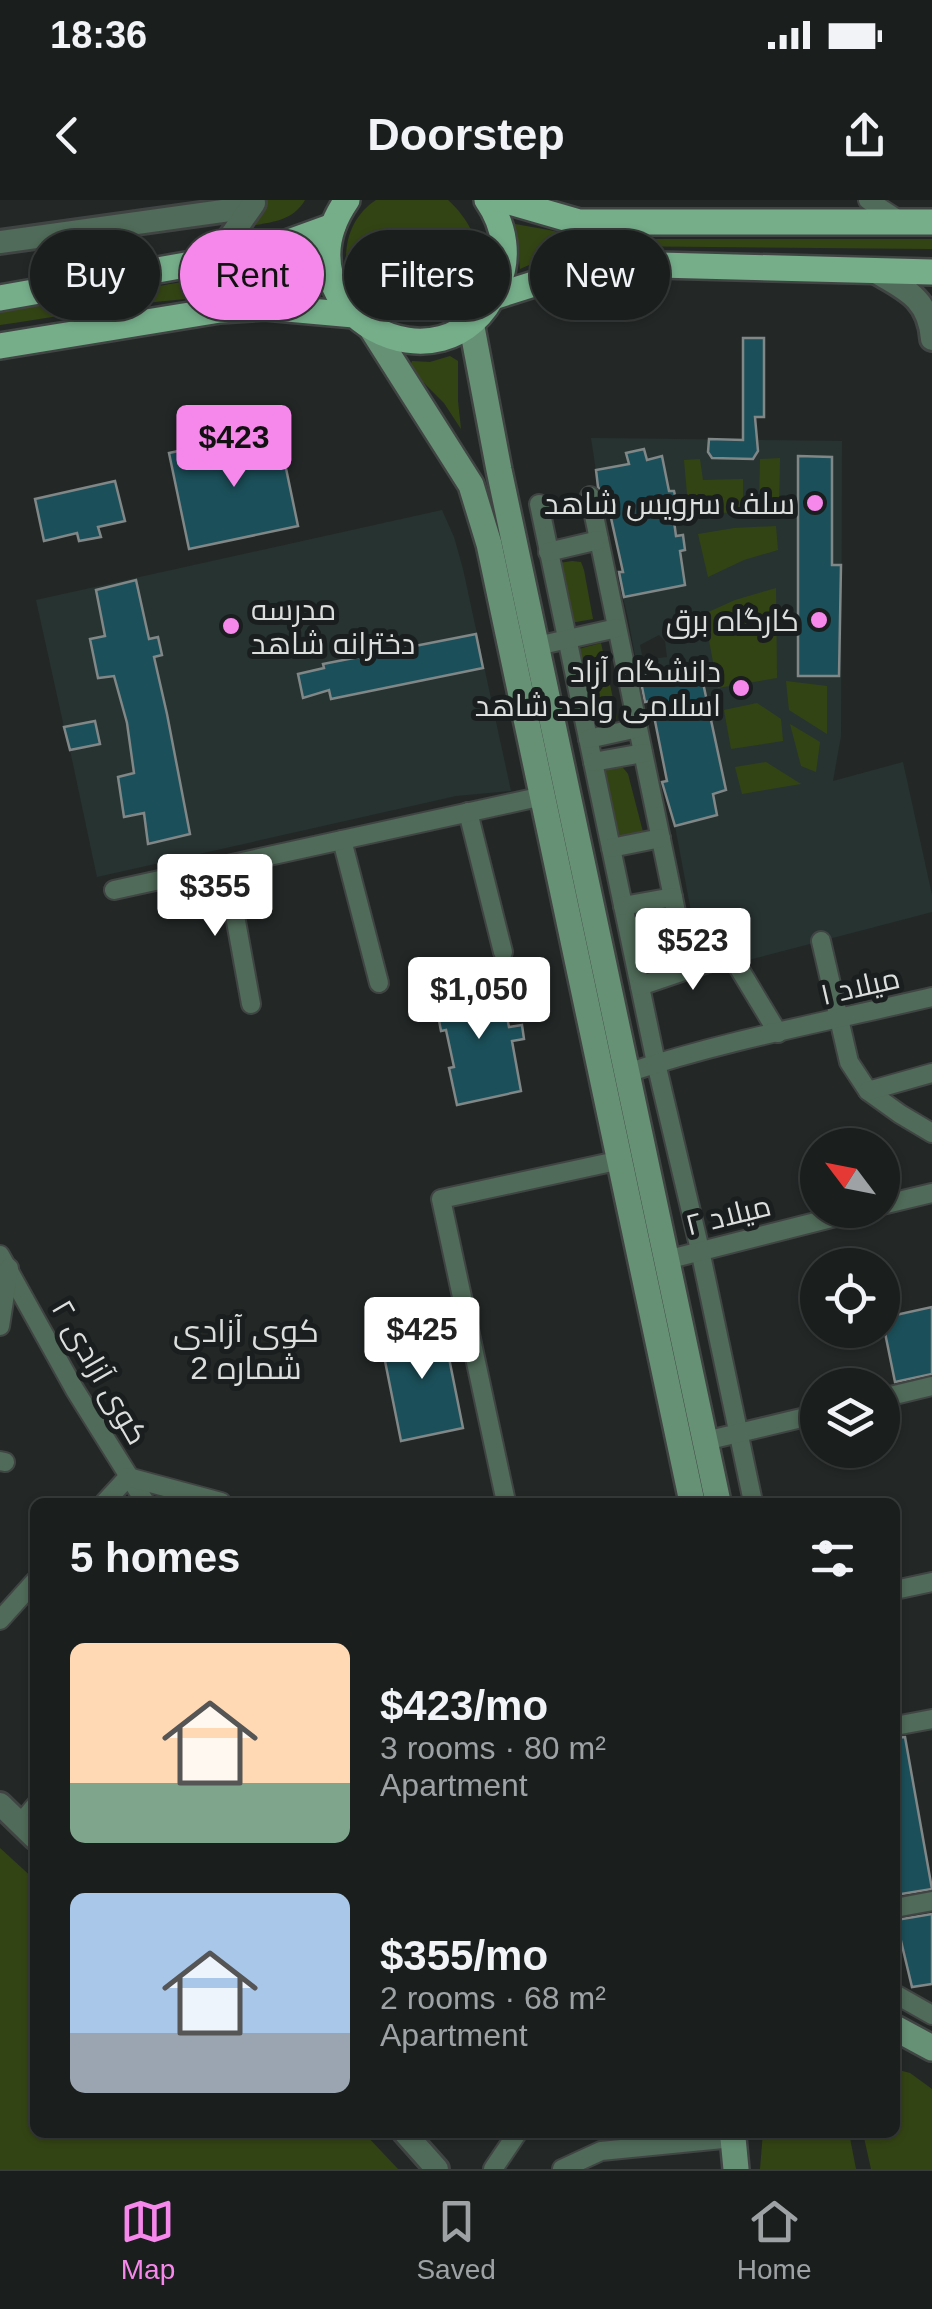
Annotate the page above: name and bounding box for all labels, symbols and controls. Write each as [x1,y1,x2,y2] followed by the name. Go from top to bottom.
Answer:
[50,14,147,56] text: 18:36
[40,108,95,163] icon: back
[837,108,892,163] icon: share
[367,109,565,160] text: Doorstep
[30,230,160,320] chip: Buy
[180,230,324,320] chip: Rent
[344,230,510,320] chip: Filters
[530,230,670,320] chip: New
[175,405,293,490] pin: $423
[198,419,270,455] text: $423
[544,487,795,522] place label: سلف سرویس شاهد
[804,492,826,514] marker: سلف سرویس شاهد
[251,593,415,661] place label: مدرسه دخترانه شاهد
[666,604,799,639] place label: کارگاه برق
[808,609,830,631] marker: کارگاه برق
[220,615,242,637] marker: مدرسه دخترانه شاهد
[475,655,721,724] place label: دانشگاه آزاد اسلامی واحد شاهد
[730,677,752,699] marker: دانشگاه آزاد اسلامی واحد شاهد
[156,854,274,939] pin: $355
[179,868,251,904] text: $355
[634,908,752,993] pin: $523
[657,922,729,958] text: $523
[398,957,560,1042] pin: $1,050
[817,961,903,1011] street label: میلاد ۱
[430,971,528,1007] text: $1,050
[800,1128,900,1228] north arrow
[800,1128,900,1468] map controls
[682,1188,774,1242] street label: میلاد ۲
[800,1248,900,1348] button: locate
[45,1294,155,1450] street label: کوی آزادی ۲
[363,1297,481,1382] pin: $425
[386,1311,458,1347] text: $425
[173,1313,319,1386] district label: کوی آزادی شماره 2
[800,1368,900,1468] button: layers
[805,1531,860,1586] icon: filters
[70,1534,240,1581] text: 5 homes
[380,1682,548,1729] text: $423/mo
[150,1683,270,1803] icon: home
[380,1730,606,1766] text: 3 rooms · 80 m²
[380,1767,528,1803] text: Apartment
[380,1932,548,1979] text: $355/mo
[150,1933,270,2053] icon: home
[380,1980,606,2016] text: 2 rooms · 68 m²
[380,2017,528,2053] text: Apartment
[120,2194,175,2286] tab: Map
[416,2194,496,2286] tab: Saved
[737,2194,811,2286] tab: Home

